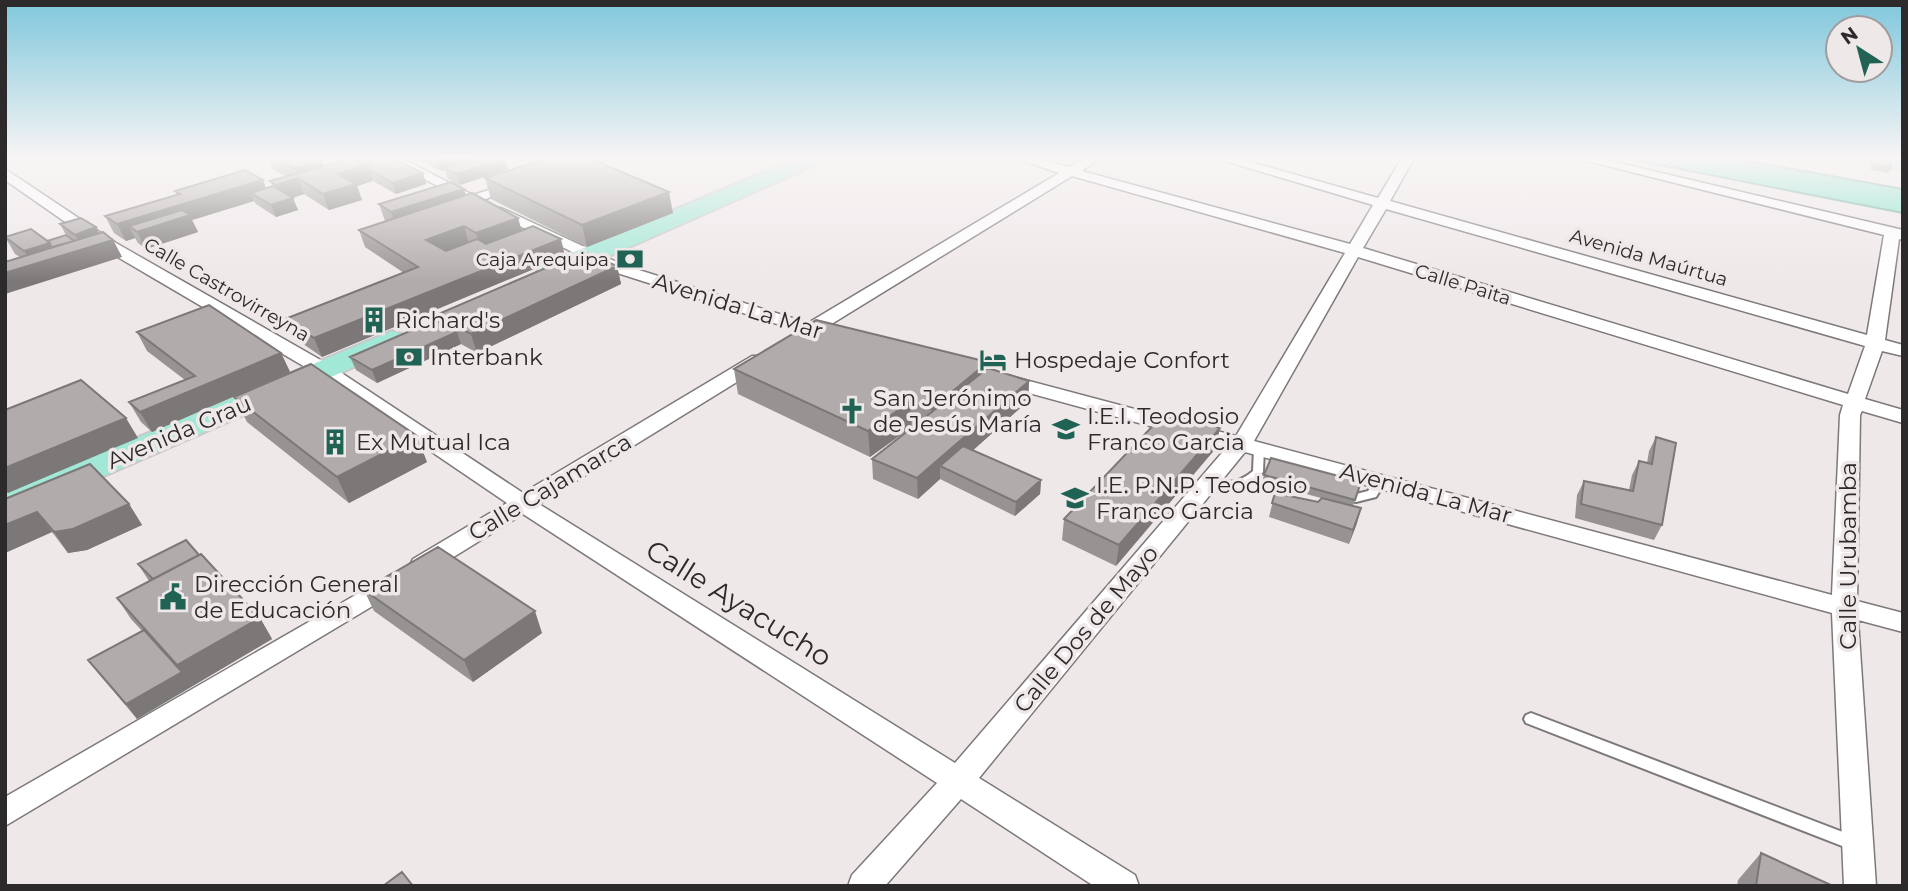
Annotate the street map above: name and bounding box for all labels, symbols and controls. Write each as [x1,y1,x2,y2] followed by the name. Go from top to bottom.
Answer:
[1824,14,1894,84] north arrow
[1836,22,1862,49] text: N
[1567,224,1731,291] street label: Avenida Maúrtua
[140,233,314,346] street label: Calle Castrovirreyna
[615,244,645,274] bank icon: Caja Arequipa
[476,248,609,271] place label: Caja Arequipa
[1412,259,1514,310] street label: Calle Paita
[649,267,827,345] street label: Avenida La Mar
[359,305,389,335] building icon: Richard's
[395,306,500,334] place label: Richard's
[394,342,424,372] bank icon: Interbank
[430,343,543,371] place label: Interbank
[978,345,1008,375] hotel icon: Hospedaje Confort
[1014,346,1230,374] place label: Hospedaje Confort
[873,384,1042,438] place label: San Jerónimo de Jesús María
[103,389,255,475] street label: Avenida Grau
[837,396,867,426] church icon: San Jerónimo de Jesús María
[1087,402,1245,456] place label: I.E.I. Teodosio Franco Garcia
[1051,414,1081,444] school or university icon: I.E.I. Teodosio Franco Garcia
[320,427,350,457] building icon: Ex Mutual Ica
[464,427,636,547] street label: Calle Cajamarca
[356,428,511,456] place label: Ex Mutual Ica
[1337,457,1515,529] street label: Avenida La Mar
[1834,462,1862,650] street label: Calle Urubamba
[1096,471,1308,525] place label: I.E. P.N.P. Teodosio Franco Garcia
[1060,483,1090,513] school or university icon: I.E. P.N.P. Teodosio Franco Garcia
[640,532,838,674] street label: Calle Ayacucho
[1008,540,1164,718] street label: Calle Dos de Mayo
[194,570,399,624] place label: Dirección General de Educación
[158,582,188,612] public building icon: Dirección General de Educación

